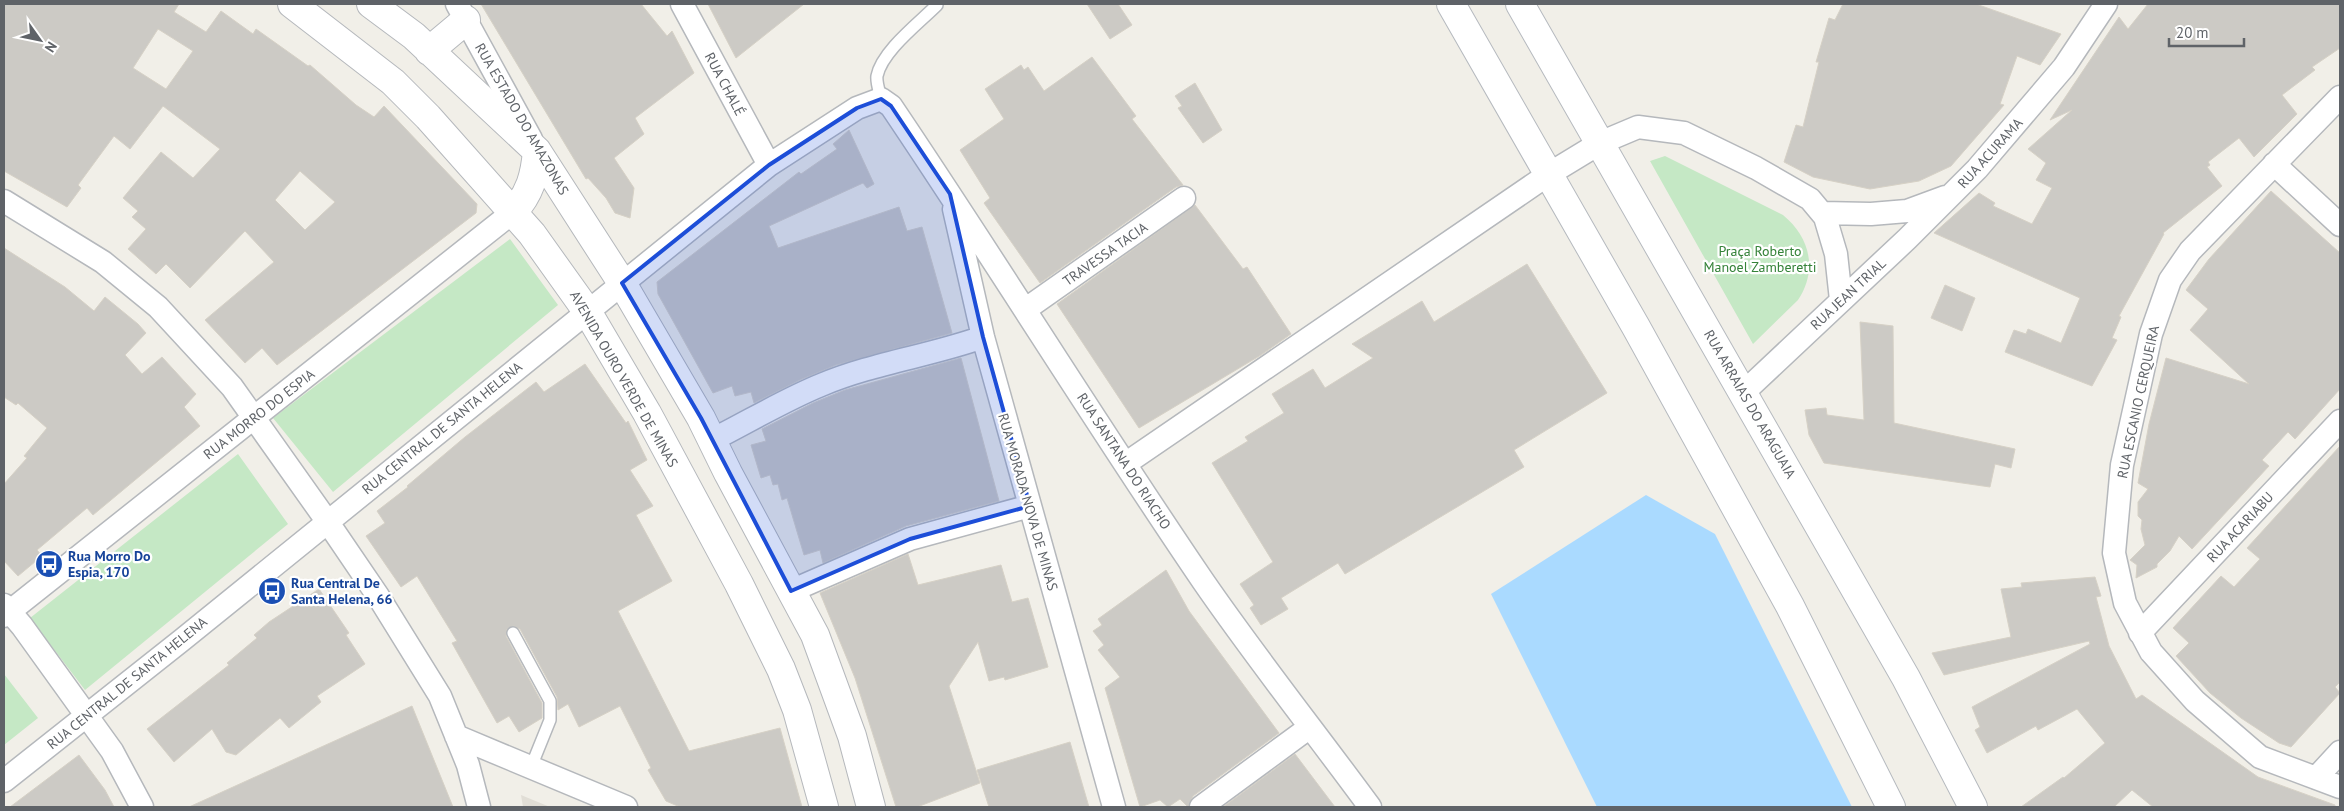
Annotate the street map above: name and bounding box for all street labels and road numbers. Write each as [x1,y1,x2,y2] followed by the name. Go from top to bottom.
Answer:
[471,40,573,198] street label: RUA ESTADO DO AMAZONAS
[701,49,749,119] street label: RUA CHALÉ
[1954,113,2027,192] street label: RUA ACURAMA
[1059,218,1152,290] street label: TRAVESSA TACIA
[1806,254,1890,334] street label: RUA JEAN TRIAL
[566,288,682,470] street label: AVENIDA OURO VERDE DE MINAS
[2113,323,2163,480] street label: RUA ESCANIO CERQUEIRA
[1700,326,1800,482] street label: RUA ARRAIAS DO ARAGUAIA
[358,357,526,498] street label: RUA CENTRAL DE SANTA HELENA
[200,364,319,463] street label: RUA MORRO DO ESPIA
[1073,389,1175,533] street label: RUA SANTANA DO RIACHO
[994,411,1062,593] street label: RUA MORADA NOVA DE MINAS
[2203,488,2277,566] street label: RUA ACARIABU
[43,612,211,753] street label: RUA CENTRAL DE SANTA HELENA

